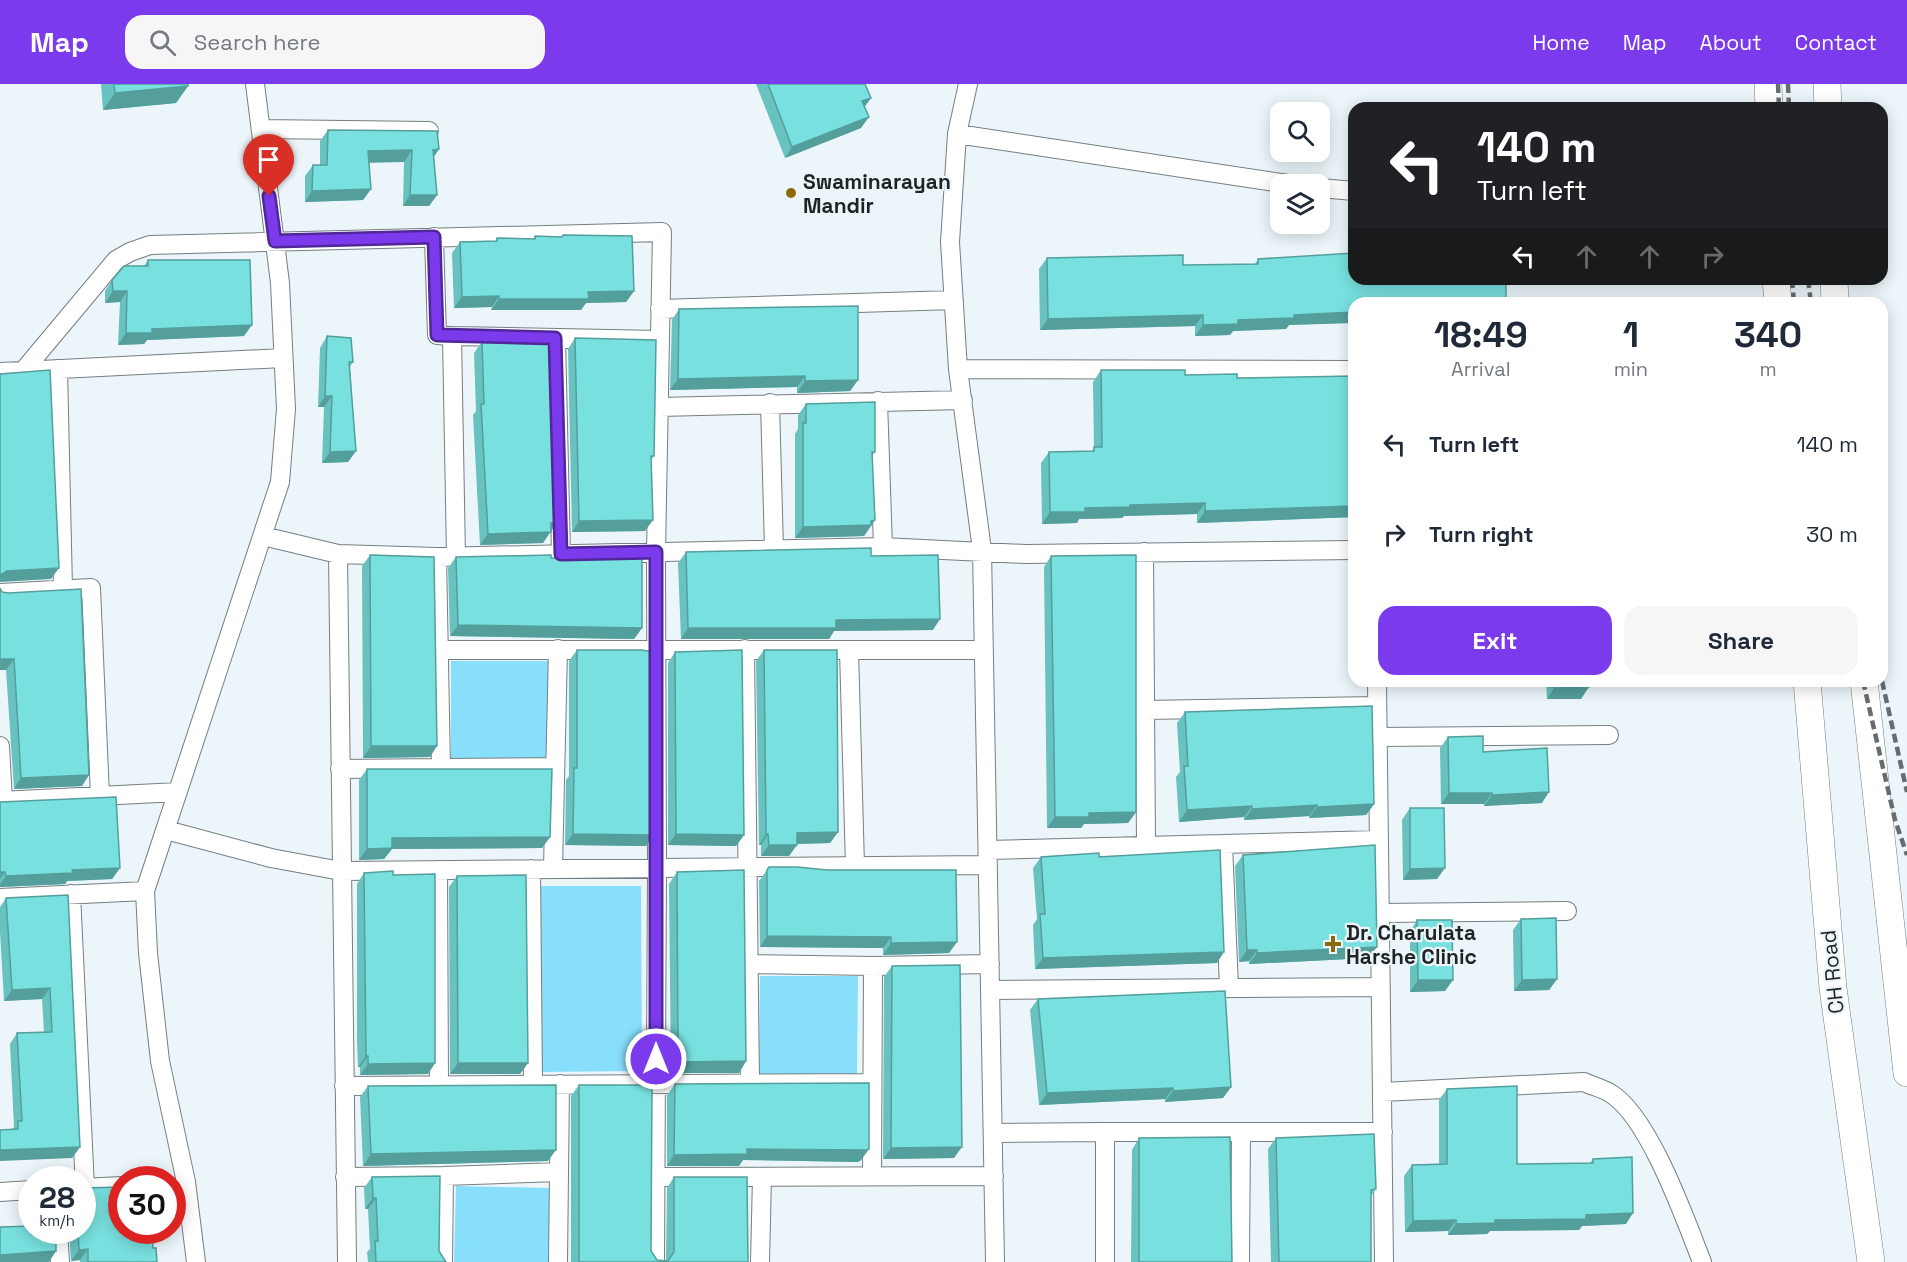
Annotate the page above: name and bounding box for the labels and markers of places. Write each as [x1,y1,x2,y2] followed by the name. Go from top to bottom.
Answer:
[243,134,294,196] pin
[803,168,951,219] place label: Swaminarayan Mandir
[784,186,798,200] marker: Swaminarayan Mandir
[1346,919,1477,970] place label: Dr. Charulata Harshe Clinic
[1324,935,1342,953] marker: Dr. Charulata Harshe Clinic

